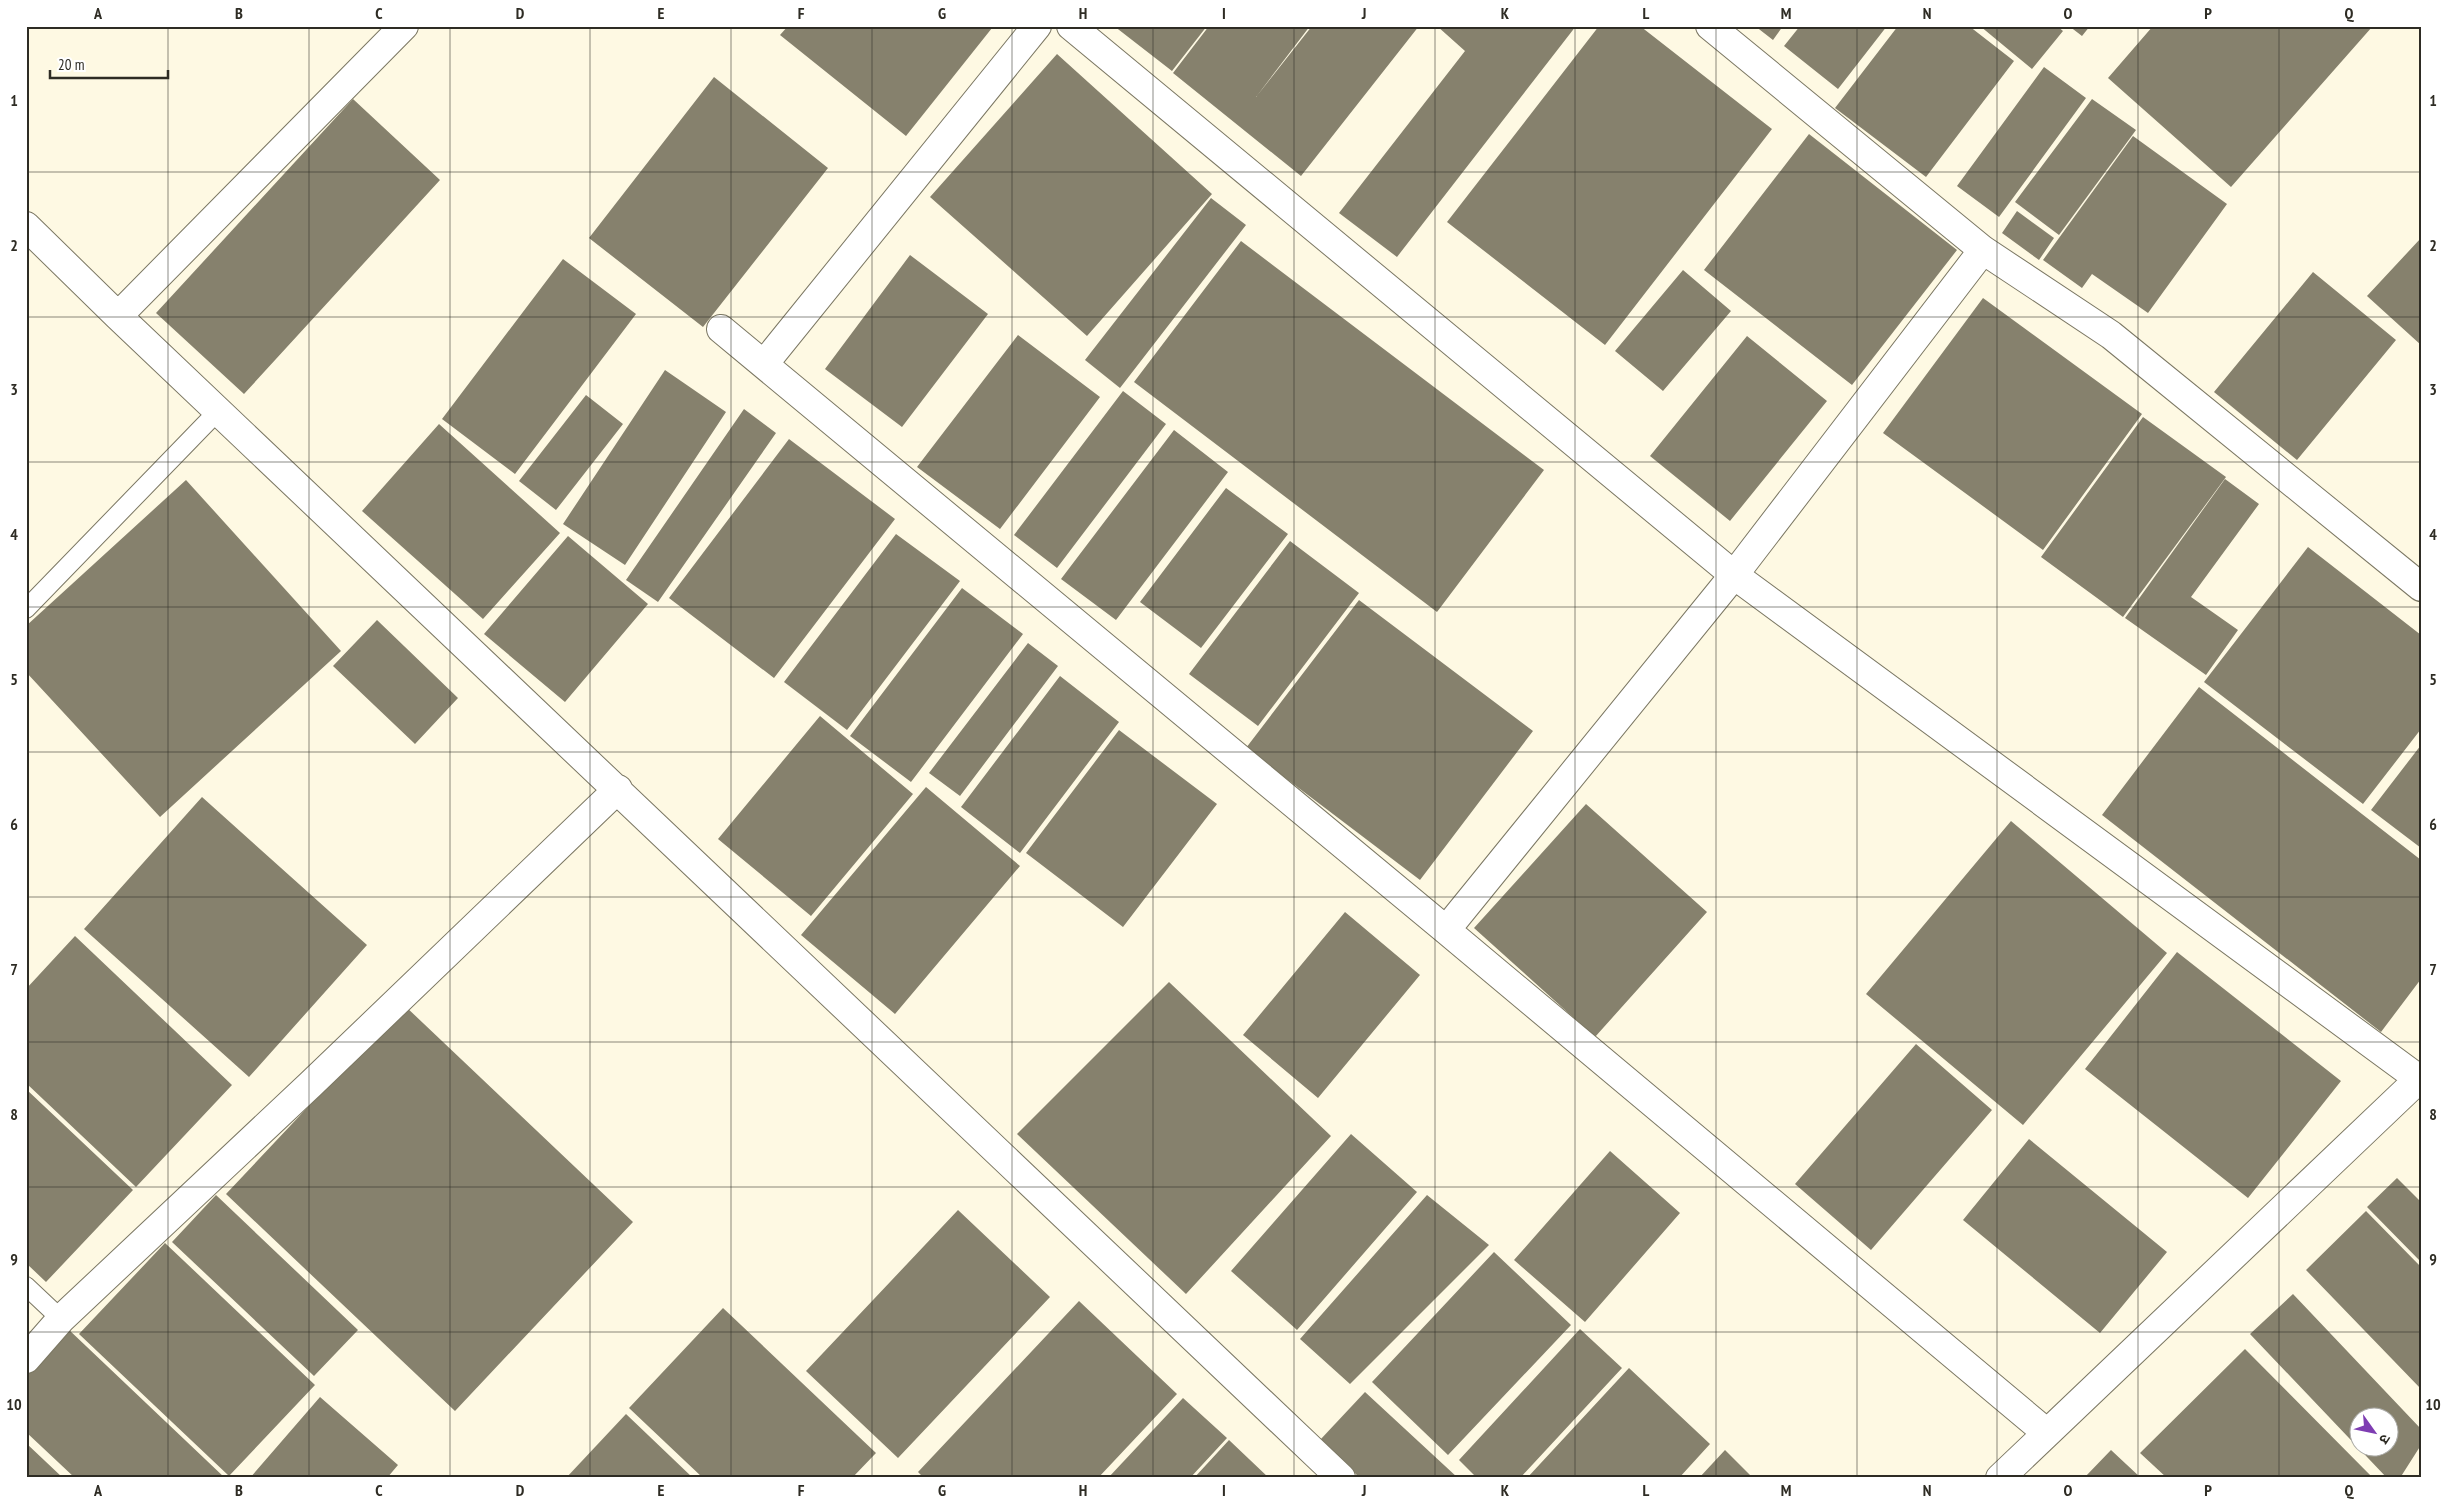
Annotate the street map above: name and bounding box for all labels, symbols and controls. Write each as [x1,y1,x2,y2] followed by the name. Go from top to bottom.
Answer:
[93,3,103,23] text: A
[235,3,243,23] text: B
[375,3,383,23] text: C
[516,3,525,23] text: D
[658,3,665,23] text: E
[798,3,805,23] text: F
[938,3,946,23] text: G
[1079,3,1087,23] text: H
[1222,3,1226,23] text: I
[1361,3,1366,23] text: J
[1501,3,1510,23] text: K
[1643,3,1650,23] text: L
[1781,3,1791,23] text: M
[1923,3,1931,23] text: N
[2064,3,2073,23] text: O
[2204,3,2212,23] text: P
[2345,3,2355,23] text: Q
[50,48,168,80] scale bar
[58,55,84,74] text: 20 m
[10,90,18,110] text: 1
[2429,90,2437,110] text: 1
[10,235,18,255] text: 2
[2429,235,2437,255] text: 2
[10,379,18,399] text: 3
[2429,379,2437,399] text: 3
[10,524,18,544] text: 4
[2429,524,2437,544] text: 4
[10,669,18,689] text: 5
[2429,669,2437,689] text: 5
[10,814,18,834] text: 6
[2429,814,2437,834] text: 6
[10,959,18,979] text: 7
[2429,959,2437,979] text: 7
[10,1104,18,1124] text: 8
[2429,1104,2437,1124] text: 8
[10,1249,18,1269] text: 9
[2429,1249,2437,1269] text: 9
[6,1394,22,1414] text: 10
[2425,1394,2441,1414] text: 10
[2350,1406,2400,1456] north arrow
[2375,1431,2395,1448] text: उ
[93,1480,103,1500] text: A
[235,1480,243,1500] text: B
[375,1480,383,1500] text: C
[516,1480,525,1500] text: D
[658,1480,665,1500] text: E
[798,1480,805,1500] text: F
[938,1480,946,1500] text: G
[1079,1480,1087,1500] text: H
[1222,1480,1226,1500] text: I
[1361,1480,1366,1500] text: J
[1501,1480,1510,1500] text: K
[1643,1480,1650,1500] text: L
[1781,1480,1791,1500] text: M
[1923,1480,1931,1500] text: N
[2064,1480,2073,1500] text: O
[2204,1480,2212,1500] text: P
[2345,1480,2355,1500] text: Q

